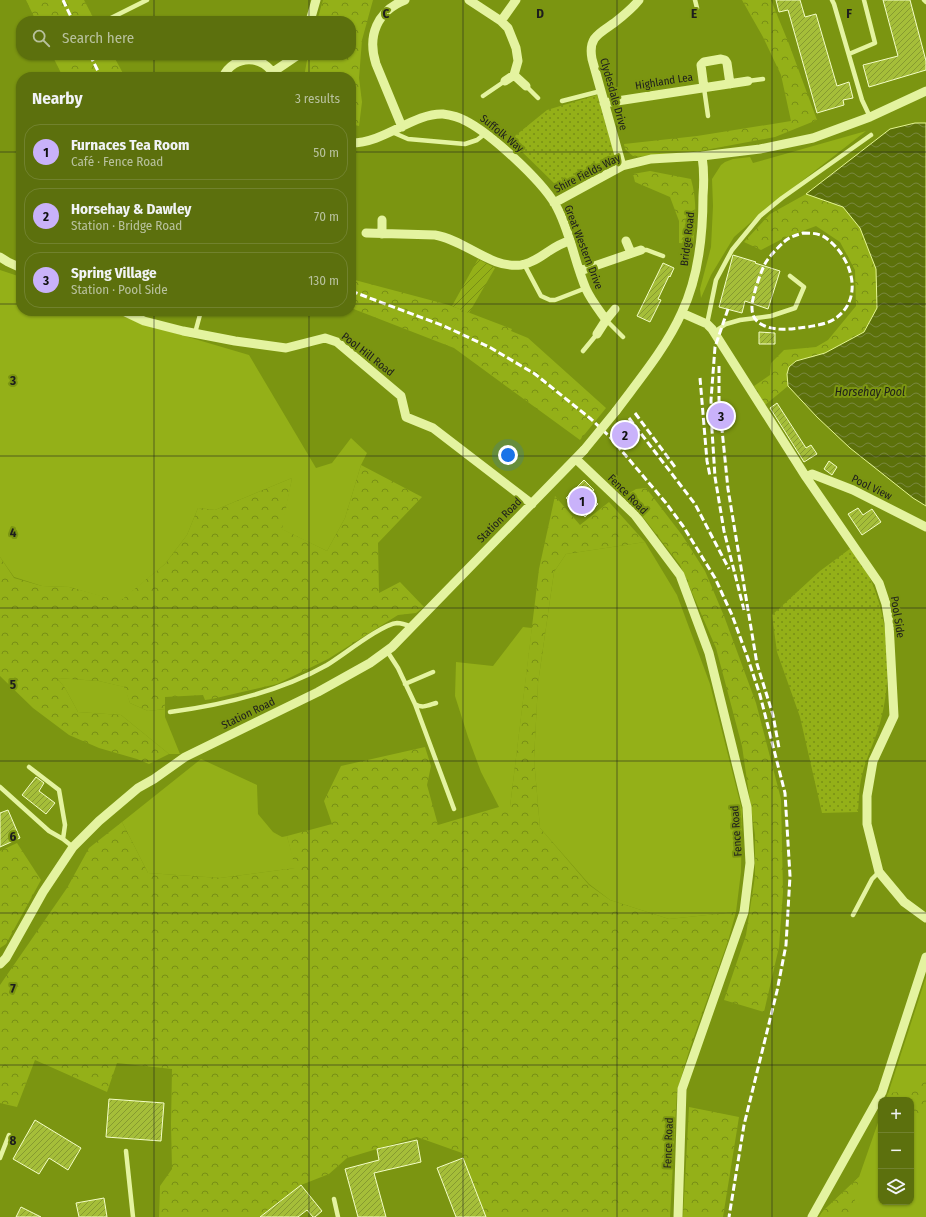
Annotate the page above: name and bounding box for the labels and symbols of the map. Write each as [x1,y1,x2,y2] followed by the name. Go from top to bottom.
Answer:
[383,6,390,21] text: C
[536,6,544,21] text: D
[691,6,697,21] text: E
[846,6,852,21] text: F
[597,57,630,132] street label: Clydesdale Drive
[634,71,694,92] street label: Highland Lea
[477,112,526,155] street label: Suffolk Way
[552,151,622,196] street label: Shire Fields Way
[561,203,606,291] street label: Great Western Drive
[678,211,697,267] street label: Bridge Road
[339,330,397,379] street label: Pool Hill Road
[9,373,16,388] text: 3
[835,385,905,399] water label: Horsehay Pool
[708,401,734,431] pin: 3
[612,420,638,450] pin: 2
[498,445,518,465] your location
[605,472,650,517] street label: Fence Road
[849,472,894,503] street label: Pool View
[569,486,595,516] pin: 1
[474,495,524,545] street label: Station Road
[10,525,17,540] text: 4
[888,595,907,639] street label: Pool Side
[10,677,16,692] text: 5
[219,695,277,732] street label: Station Road
[728,805,745,857] street label: Fence Road
[10,829,17,844] text: 6
[10,981,16,996] text: 7
[661,1117,676,1169] street label: Fence Road
[10,1133,17,1148] text: 8

